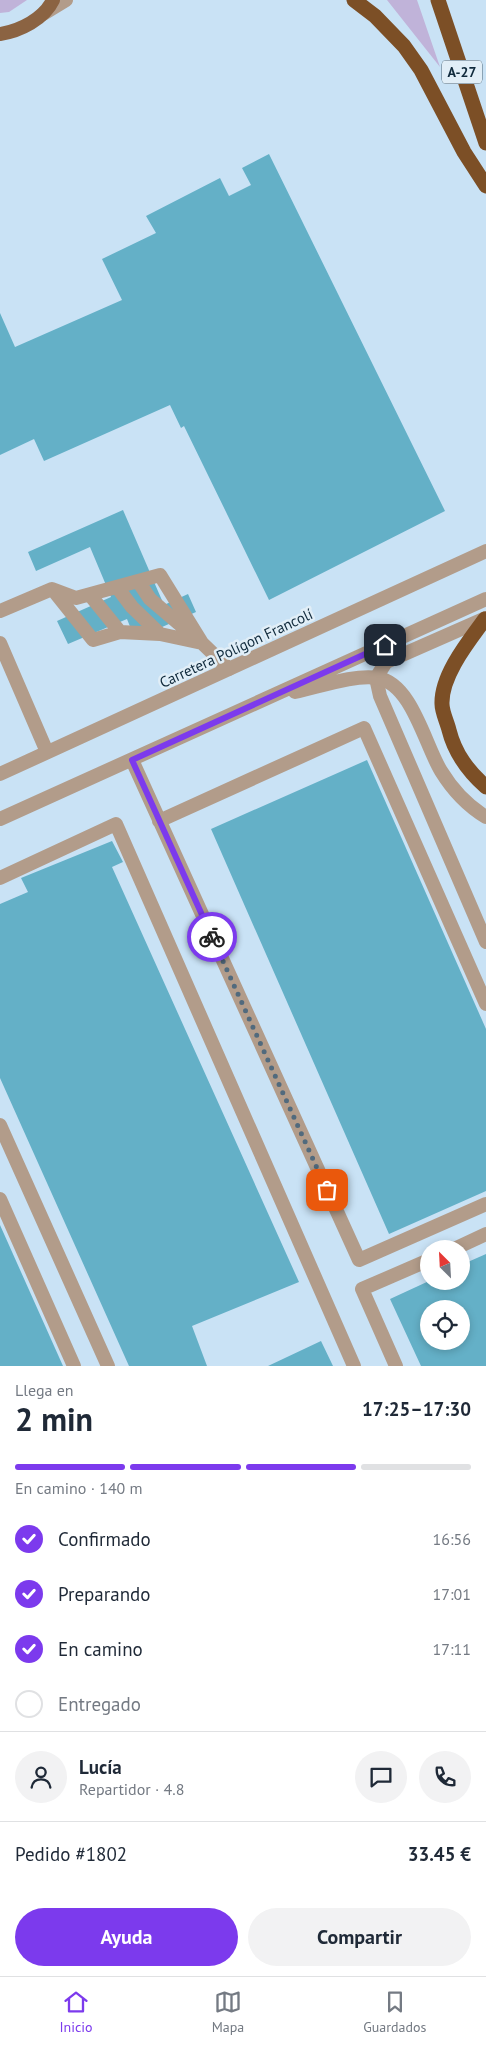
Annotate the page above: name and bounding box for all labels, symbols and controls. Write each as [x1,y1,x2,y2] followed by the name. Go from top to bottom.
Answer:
[442,61,482,84] road number: A-27
[156,604,316,692] street label: Carretera Polígon Francolí
[364,624,406,666] pin
[371,631,399,659] icon: home
[187,912,237,962] courier
[198,923,226,951] icon: bike
[306,1169,348,1211] pin
[313,1176,341,1204] icon: bag
[420,1240,470,1290] north arrow
[420,1240,470,1350] map controls
[420,1300,470,1350] button: locate
[15,1380,74,1400] text: Llega en
[362,1397,471,1421] text: 17:25–17:30
[15,1398,93,1440] text: 2 min
[15,1478,143,1498] text: En camino · 140 m
[15,1525,43,1553] icon: check
[58,1527,151,1551] text: Confirmado
[433,1529,471,1549] text: 16:56
[15,1580,43,1608] icon: check
[58,1582,150,1606] text: Preparando
[433,1584,471,1604] text: 17:01
[15,1635,43,1663] icon: check
[58,1637,143,1661] text: En camino
[433,1639,471,1659] text: 17:11
[58,1692,141,1716] text: Entregado
[15,1751,67,1803] button: person
[355,1751,407,1803] button: chat
[419,1751,471,1803] button: phone
[79,1755,122,1779] text: Lucía
[79,1779,184,1799] text: Repartidor · 4.8
[15,1842,127,1866] text: Pedido #1802
[408,1842,471,1866] text: 33.45 €
[15,1908,238,1966] button: Ayuda
[248,1908,471,1966] button: Compartir
[60,1988,93,2036] tab: Inicio
[212,1988,244,2036] tab: Mapa
[363,1988,426,2036] tab: Guardados

